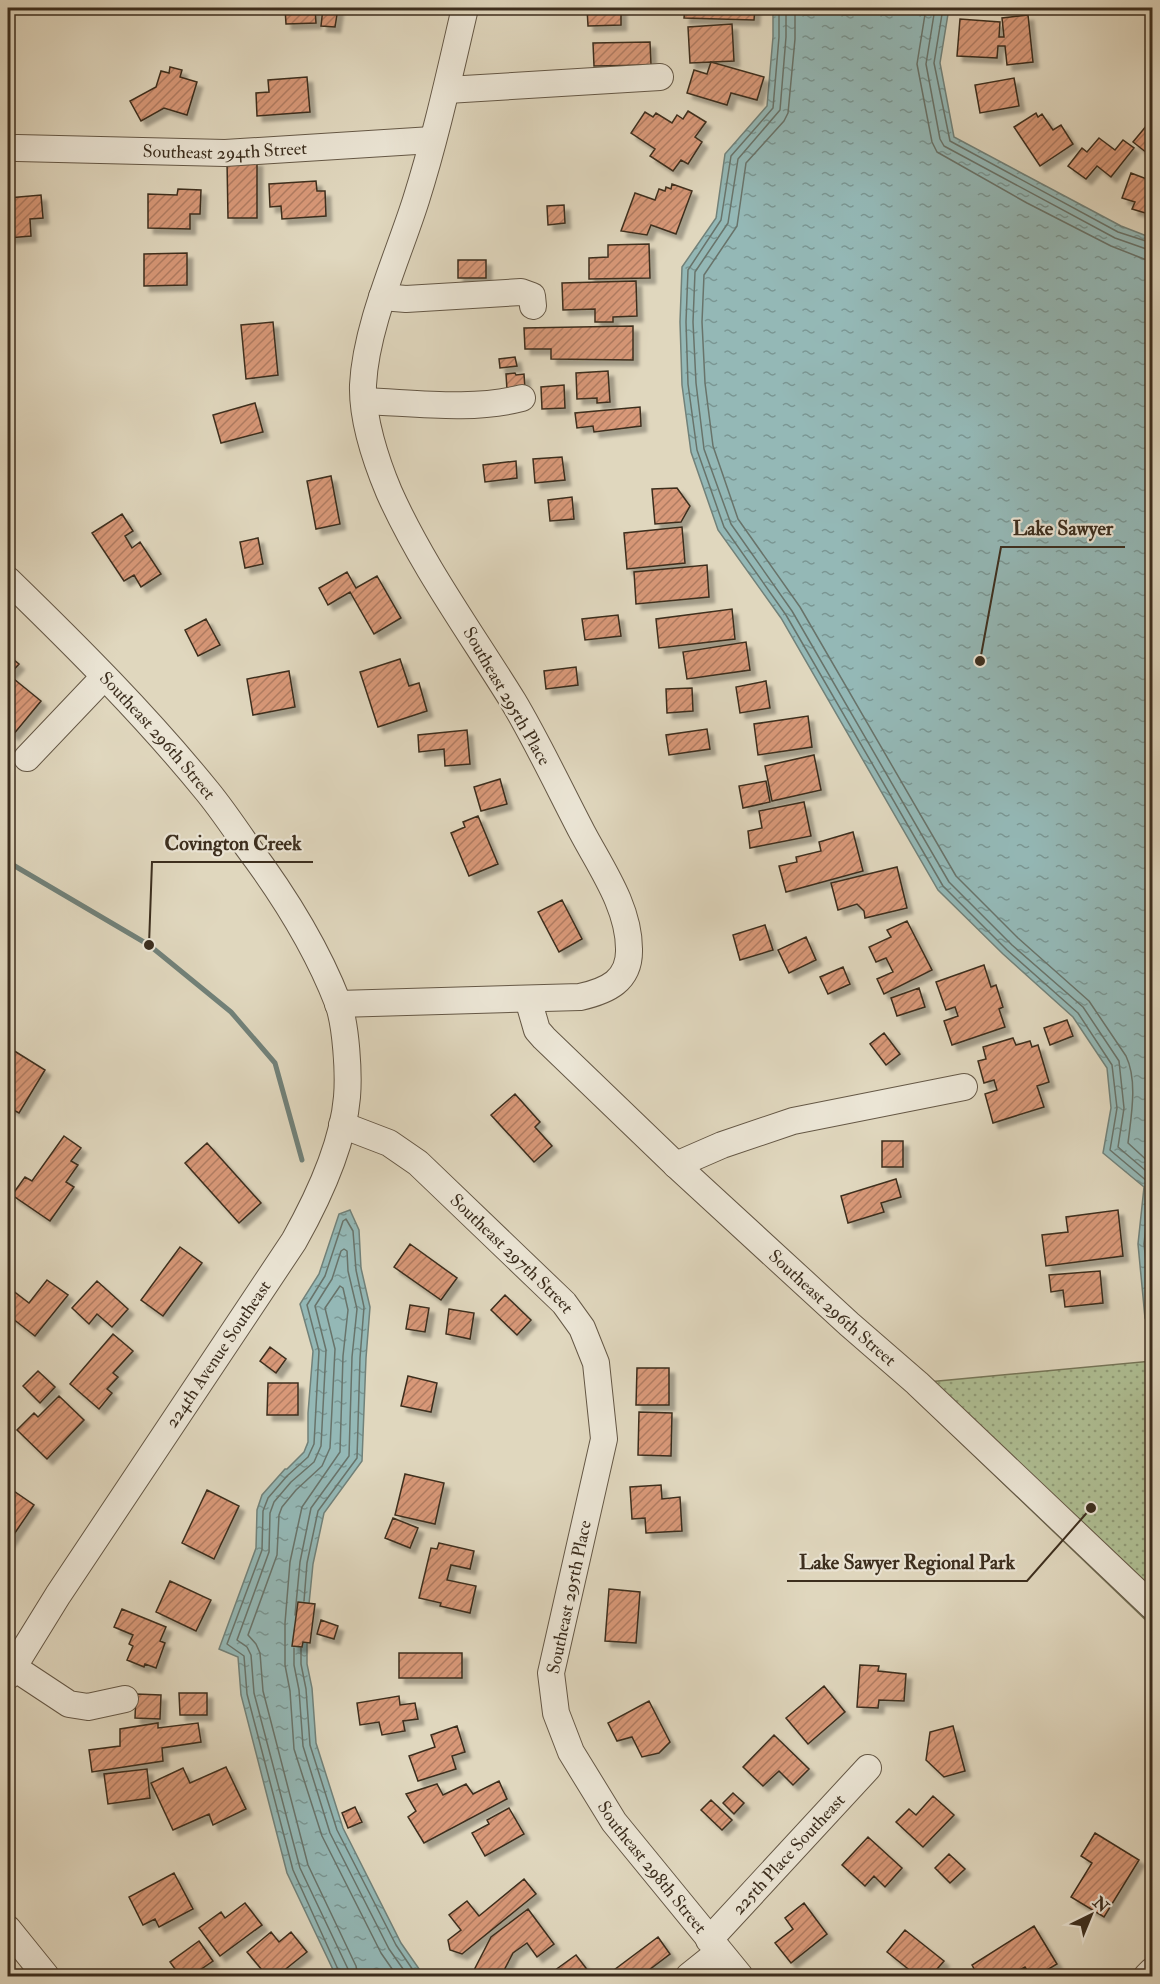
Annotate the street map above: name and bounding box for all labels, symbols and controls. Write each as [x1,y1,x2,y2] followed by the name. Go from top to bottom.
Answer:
[142,137,308,165] street label: Southeast 294th Street
[1001,509,1125,547] callout: Lake Sawyer
[1013,516,1114,542] text: Lake Sawyer
[457,623,556,770] street label: Southeast 295th Place
[94,667,221,805] street label: Southeast 296th Street
[152,824,313,862] callout: Covington Creek
[165,831,302,857] text: Covington Creek
[445,1189,579,1318] street label: Southeast 297th Street
[764,1245,901,1372] street label: Southeast 296th Street
[160,1276,276,1432] street label: 224th Avenue Southeast
[542,1518,597,1676] street label: Southeast 295th Place
[787,1543,1027,1581] callout: Lake Sawyer Regional Park
[799,1550,1016,1576] text: Lake Sawyer Regional Park
[727,1789,850,1920] street label: 225th Place Southeast
[592,1797,712,1939] street label: Southeast 298th Street
[1061,1885,1121,1945] north arrow
[1088,1892,1113,1917] text: N

